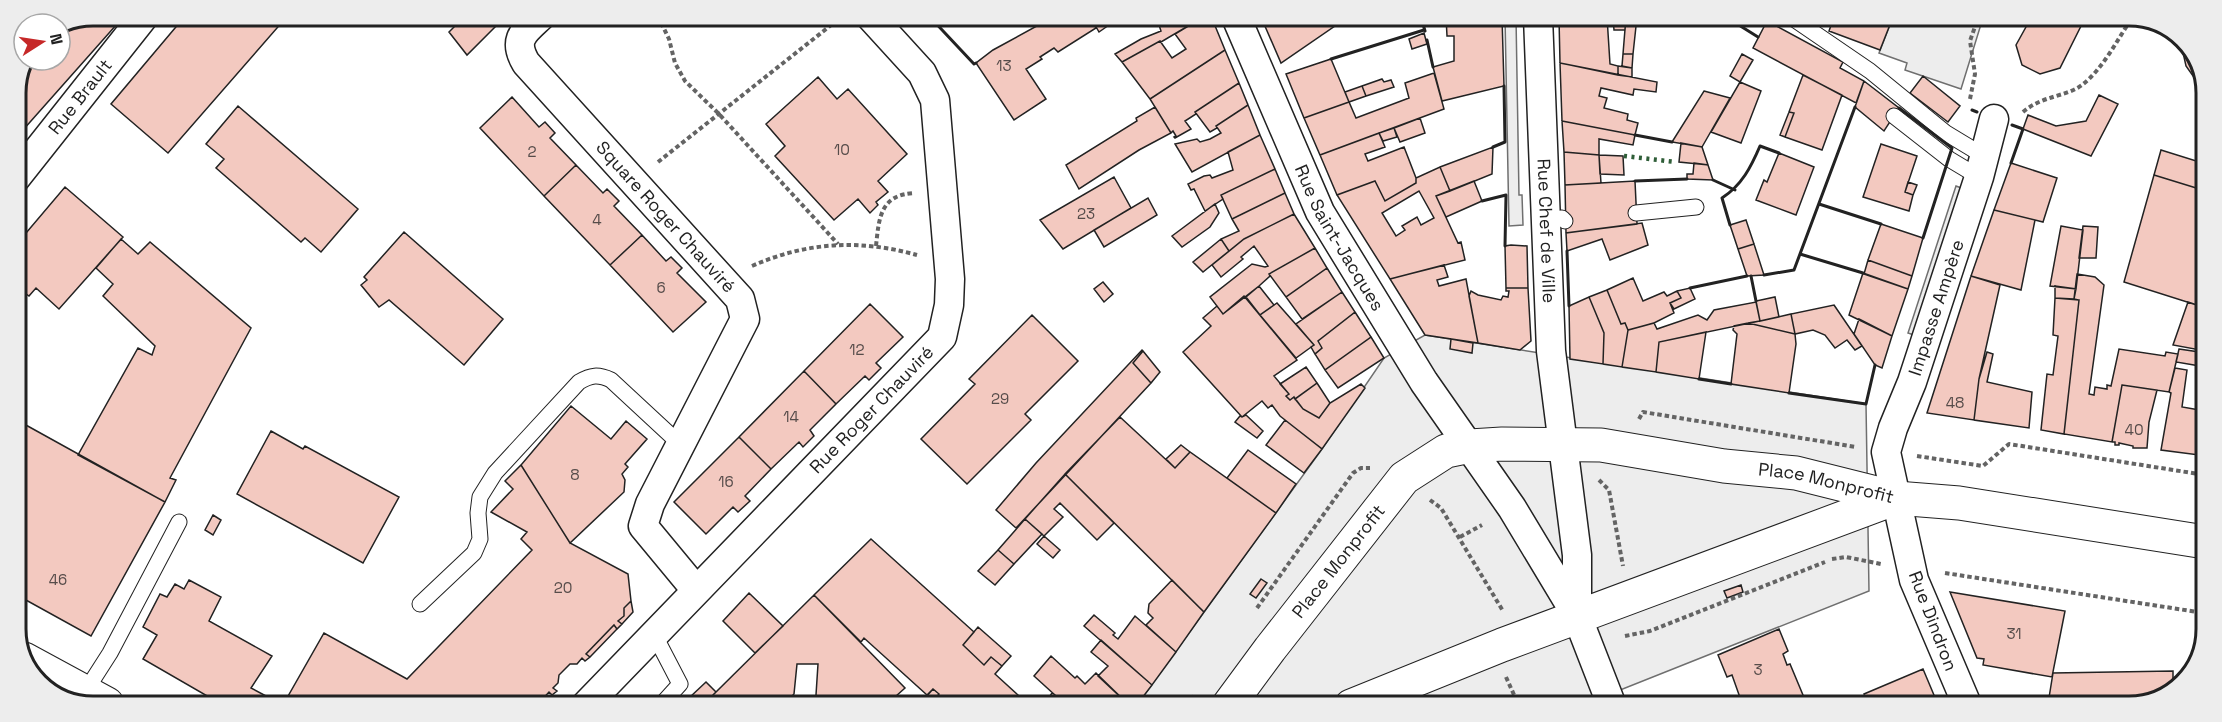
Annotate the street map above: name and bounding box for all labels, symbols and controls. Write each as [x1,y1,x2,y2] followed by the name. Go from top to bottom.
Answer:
[12,12,72,72] north arrow
[45,32,68,46] text: N
[43,54,117,139] street label: Rue Brault
[996,56,1012,75] house number: 13
[591,136,741,297] street label: Square Roger Chauviré
[834,140,850,159] house number: 10
[527,142,537,161] house number: 2
[1533,158,1561,304] street label: Rue Chef de Ville
[1290,161,1390,315] street label: Rue Saint-Jacques
[1077,204,1095,223] house number: 23
[592,210,602,229] house number: 4
[1903,236,1969,379] street label: Impasse Ampère
[656,278,666,297] house number: 6
[849,340,865,359] house number: 12
[804,341,938,478] street label: Rue Roger Chauviré
[991,389,1009,408] house number: 29
[1946,393,1964,412] house number: 48
[783,407,799,426] house number: 14
[2125,420,2144,439] house number: 40
[1757,457,1896,508] street label: Place Monprofit
[570,465,580,484] house number: 8
[718,472,734,491] house number: 16
[1287,500,1390,623] street label: Place Monprofit
[1904,568,1963,674] street label: Rue Dindron
[49,570,67,589] house number: 46
[554,578,572,597] house number: 20
[2006,624,2022,643] house number: 31
[1753,660,1763,679] house number: 3

